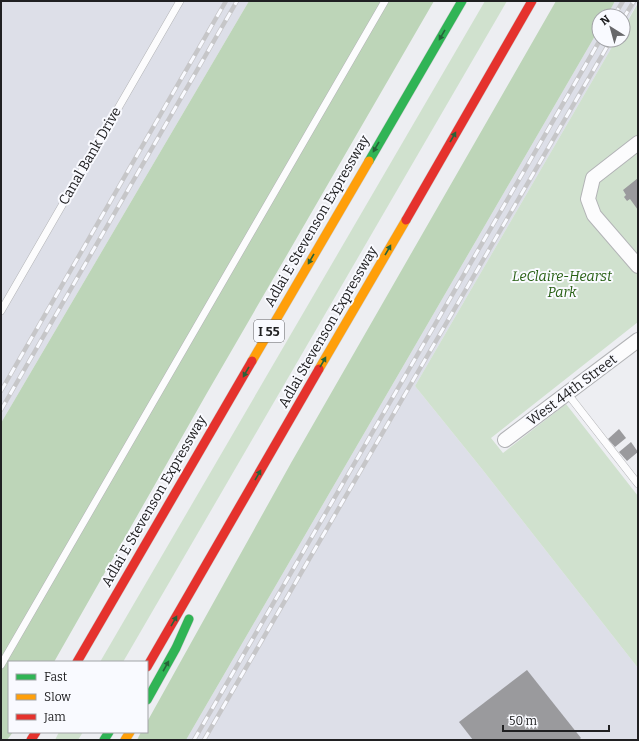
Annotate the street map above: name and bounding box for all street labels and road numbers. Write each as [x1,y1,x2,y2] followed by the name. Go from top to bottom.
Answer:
[55,104,125,208] street label: Canal Bank Drive
[261,132,373,310] street label: Adlai E Stevenson Expressway
[275,243,381,411] street label: Adlai Stevenson Expressway
[254,320,284,342] road number: I 55
[524,351,620,429] street label: West 44th Street
[98,412,210,590] street label: Adlai E Stevenson Expressway

